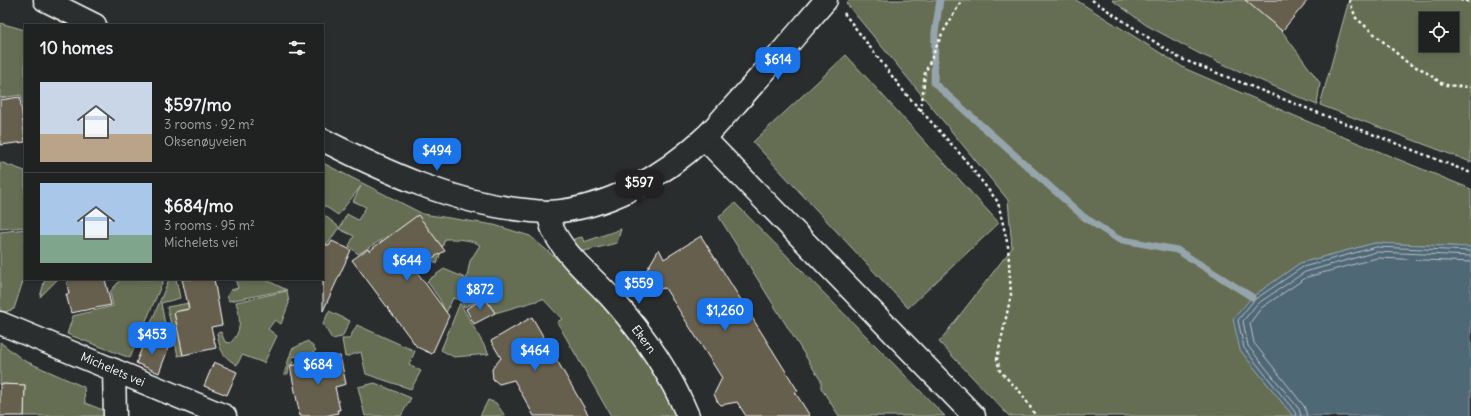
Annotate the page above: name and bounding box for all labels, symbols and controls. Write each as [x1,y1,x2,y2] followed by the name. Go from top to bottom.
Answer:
[1419,12,1459,52] map controls
[1419,12,1459,52] button: locate
[40,37,113,59] text: 10 homes
[286,37,308,59] icon: filters
[754,47,802,81] pin: $614
[764,51,792,68] text: $614
[164,94,231,116] text: $597/mo
[72,98,120,146] icon: home
[164,116,255,133] text: 3 rooms · 92 m²
[164,133,247,150] text: Oksenøyveien
[413,138,461,172] pin: $494
[422,142,452,159] text: $494
[615,170,663,204] pin: $597
[625,174,653,191] text: $597
[164,195,233,217] text: $684/mo
[72,199,120,247] icon: home
[164,217,255,234] text: 3 rooms · 95 m²
[164,234,238,251] text: Michelets vei
[383,248,431,282] pin: $644
[392,252,422,269] text: $644
[615,271,663,305] pin: $559
[624,275,654,292] text: $559
[456,277,504,311] pin: $872
[466,281,494,298] text: $872
[692,298,758,332] pin: $1,260
[706,302,744,319] text: $1,260
[128,322,176,356] pin: $453
[629,322,659,356] street label: Ekern
[137,326,167,343] text: $453
[511,338,559,372] pin: $464
[520,342,550,359] text: $464
[79,349,147,389] street label: Michelets vei
[294,352,342,386] pin: $684
[303,356,333,373] text: $684

